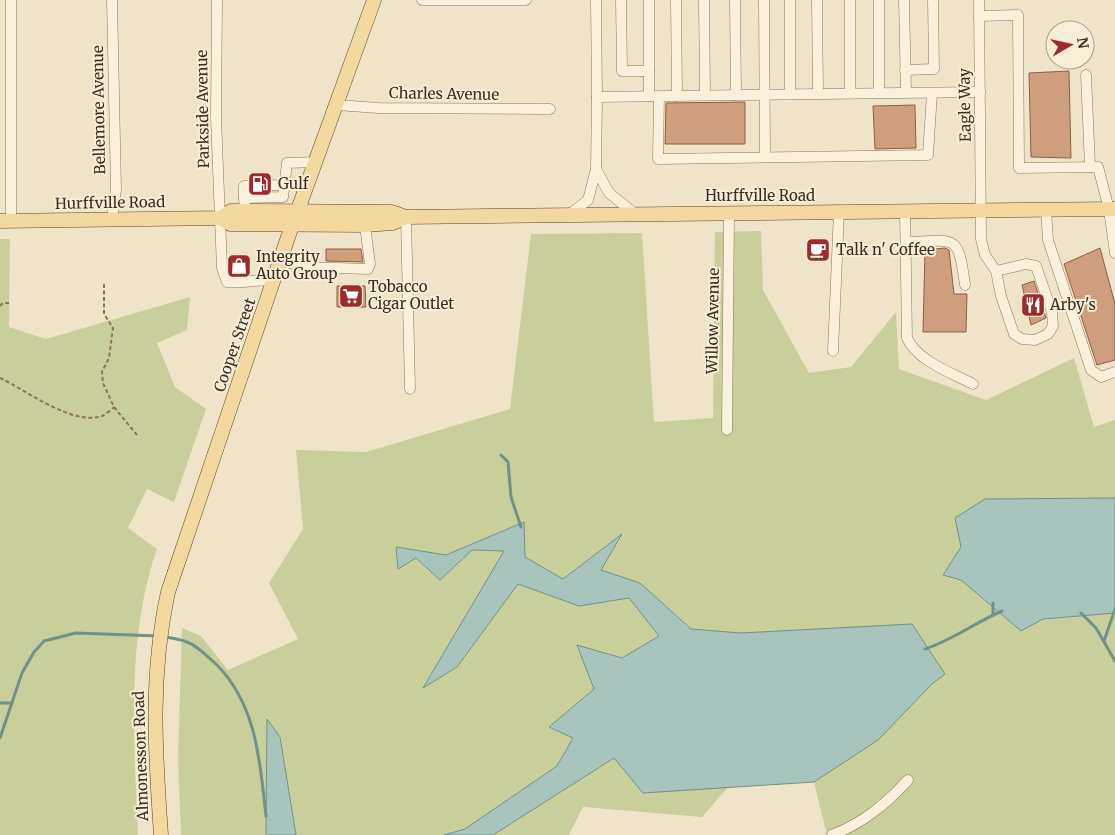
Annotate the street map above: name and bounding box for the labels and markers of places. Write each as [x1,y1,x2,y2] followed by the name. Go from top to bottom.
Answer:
[247,171,273,197] fuel station icon: Gulf
[278,174,310,193] place label: Gulf
[805,237,831,263] cafe icon: Talk n' Coffee
[836,240,935,259] place label: Talk n' Coffee
[255,247,338,283] place label: Integrity Auto Group
[226,253,252,279] shop icon: Integrity Auto Group
[368,277,454,313] place label: Tobacco Cigar Outlet
[338,283,364,309] supermarket icon: Tobacco Cigar Outlet
[1020,292,1046,318] restaurant icon: Arby's
[1049,295,1096,314] place label: Arby's

